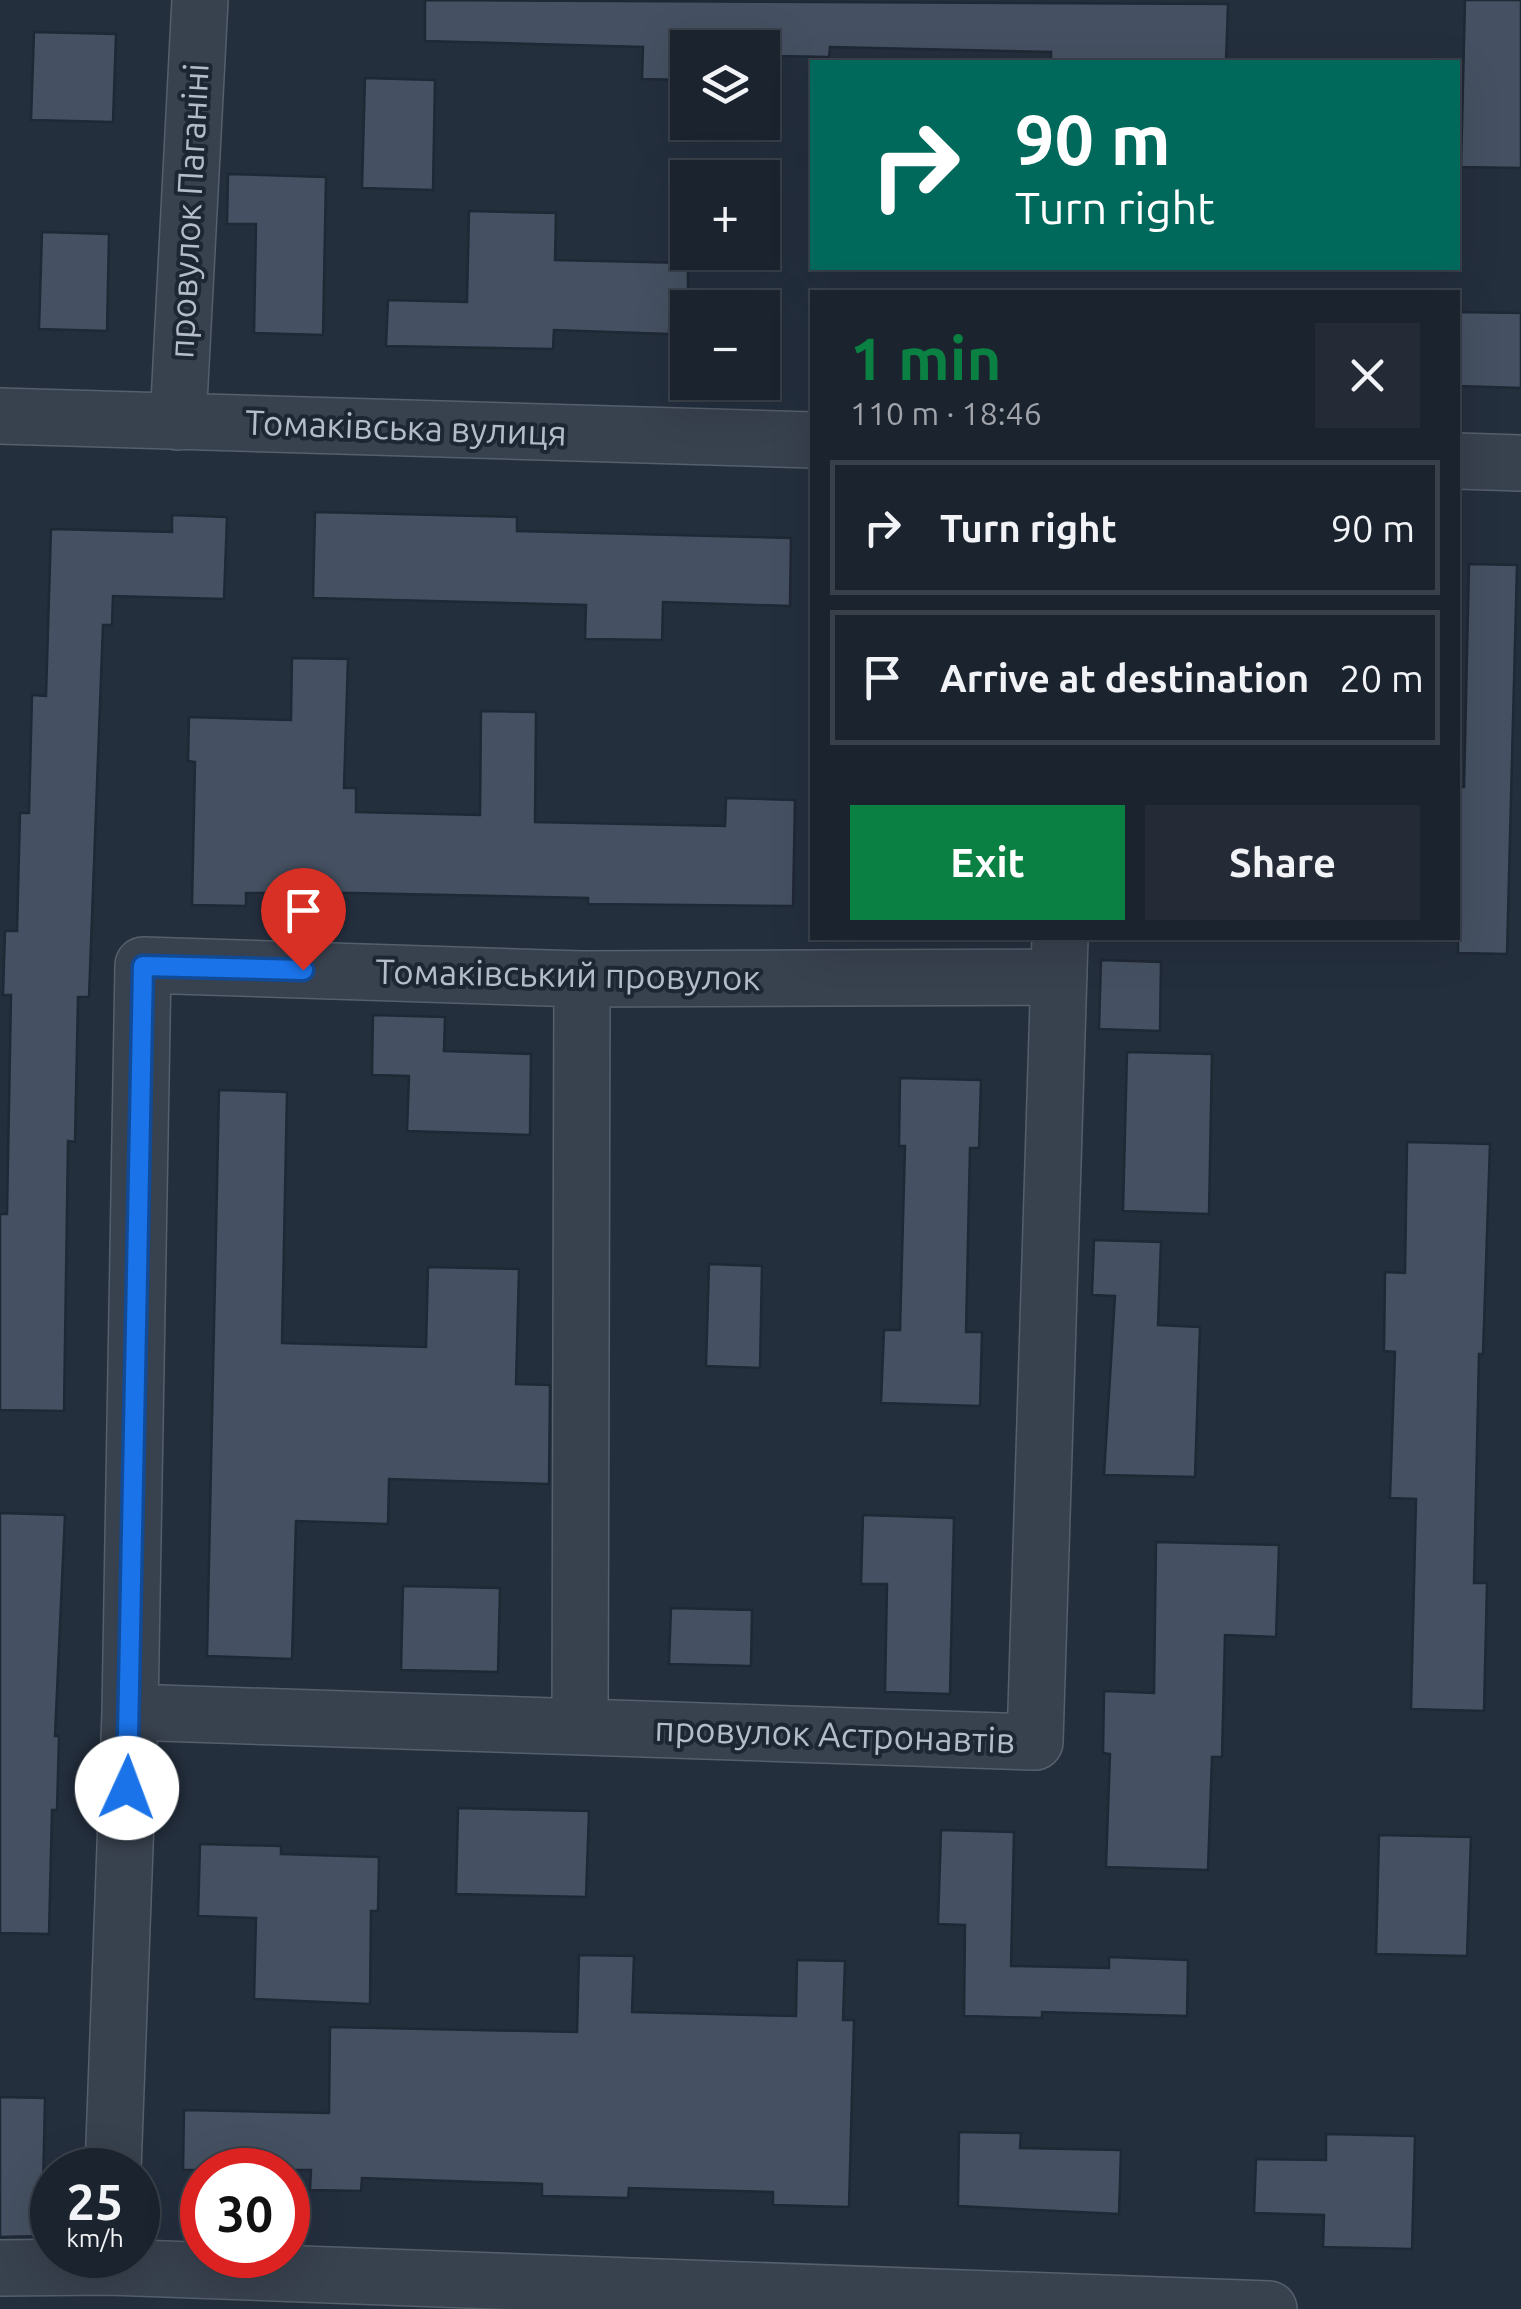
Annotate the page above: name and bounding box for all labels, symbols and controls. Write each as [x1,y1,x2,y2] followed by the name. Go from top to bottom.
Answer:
[670,30,780,400] map controls
[670,30,780,140] button: layers
[160,62,216,360] street label: провулок Паганіні
[850,100,980,230] icon: right
[1015,100,1171,178] text: 90 m
[670,160,780,270] button: +
[1015,182,1215,233] text: Turn right
[670,290,780,400] button: −
[1315,323,1420,428] button: close
[850,324,1002,391] text: 1 min
[850,395,1042,431] text: 110 m · 18:46
[244,401,568,453] street label: Томаківська вулиця
[855,500,910,555] icon: right
[940,507,1117,549] text: Turn right
[1331,507,1415,549] text: 90 m
[855,650,910,705] icon: arrive
[940,657,1309,699] text: Arrive at destination
[1339,657,1424,699] text: 20 m
[850,805,1125,920] button: Exit
[1145,805,1420,920] button: Share
[261,868,346,971] pin
[276,883,331,938] icon: arrive
[375,951,761,997] street label: Томаківський провулок
[654,1708,1016,1760] street label: провулок Астронавтів
[75,1736,179,1840] position arrow
[180,2148,310,2278] speed limit sign: 30
[67,2173,123,2229] text: 25
[66,2224,124,2252] text: km/h

